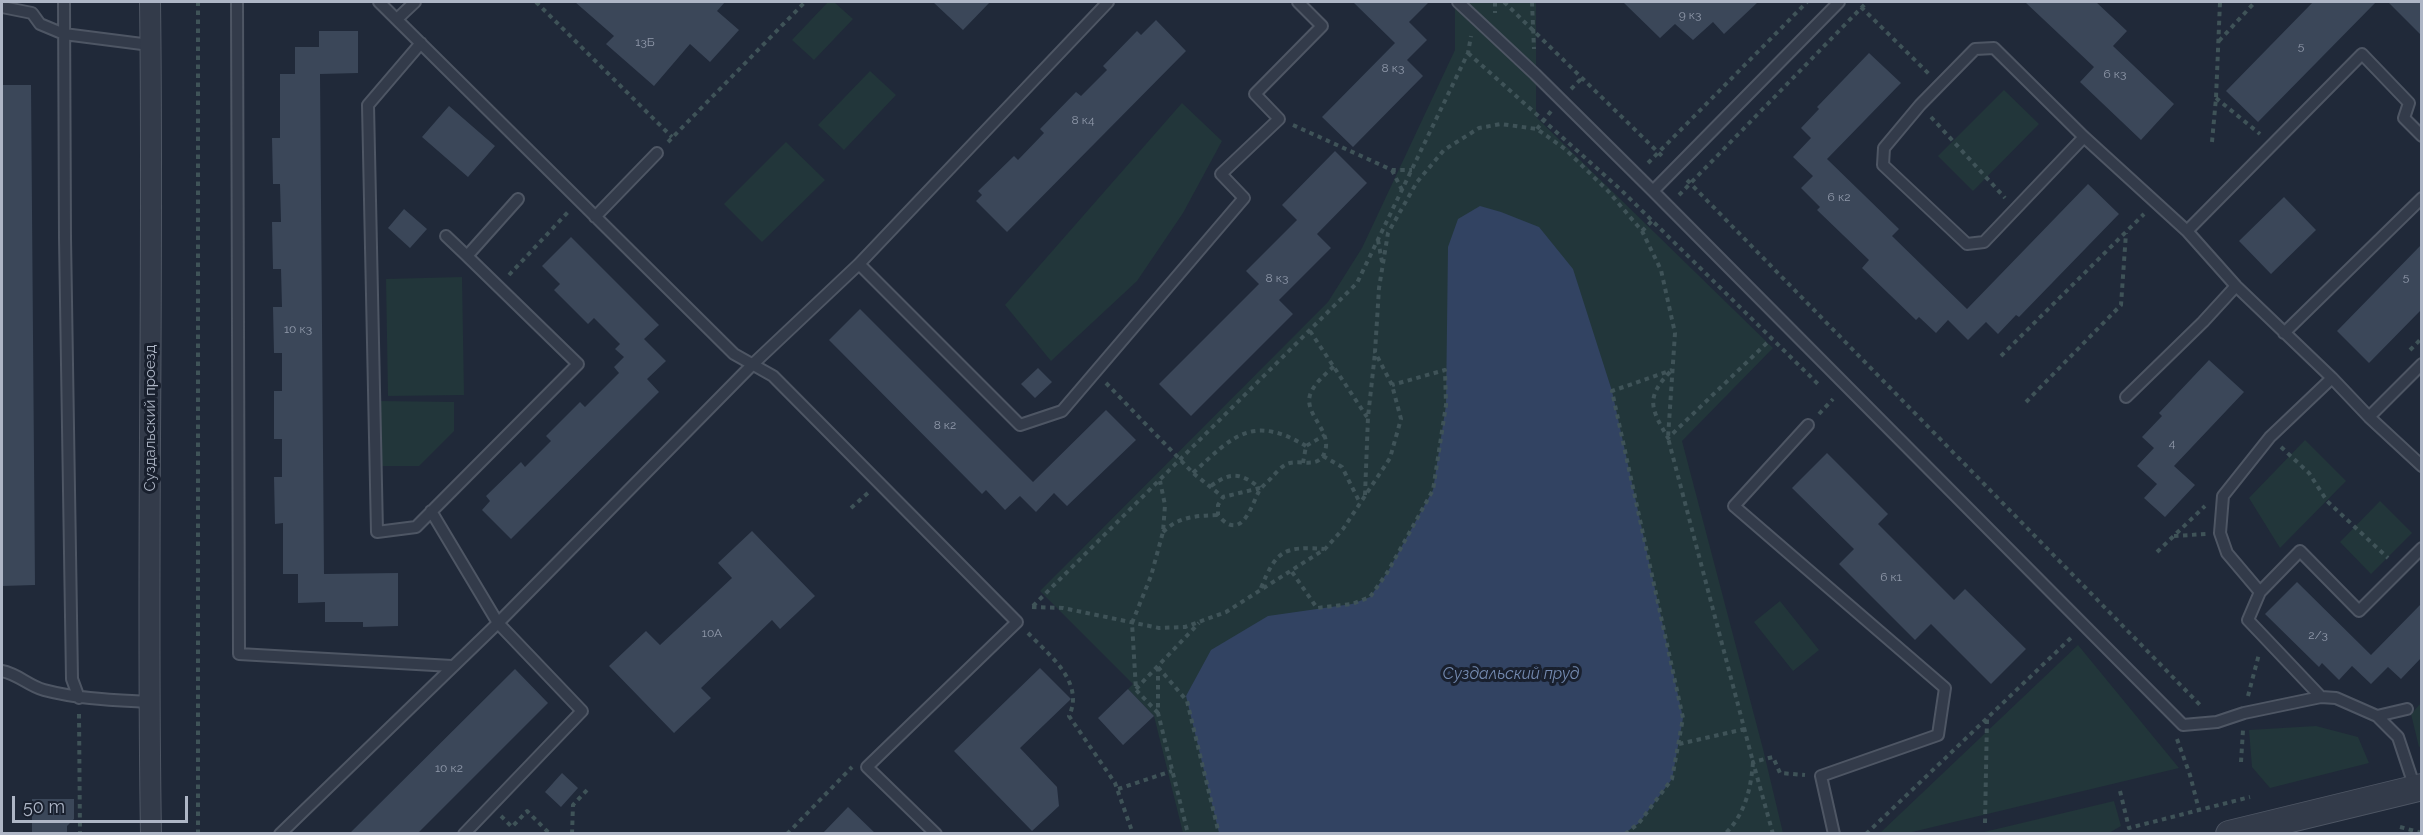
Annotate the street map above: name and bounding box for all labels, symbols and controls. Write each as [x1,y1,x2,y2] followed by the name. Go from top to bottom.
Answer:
[1679,8,1701,22] house number: 9 к3
[635,35,655,49] house number: 13Б
[2298,39,2304,53] house number: 5
[1382,61,1404,75] house number: 8 к3
[2104,67,2126,81] house number: 6 к3
[1072,113,1094,127] house number: 8 к4
[1828,190,1850,204] house number: 6 к2
[2403,270,2409,284] house number: 5
[1266,271,1288,285] house number: 8 к3
[284,322,312,336] house number: 10 к3
[141,345,159,491] street label: Суздальский проезд
[934,418,956,432] house number: 8 к2
[2169,436,2175,450] house number: 4
[1880,570,1902,584] house number: 6 к1
[702,626,722,640] house number: 10А
[2308,628,2328,642] house number: 2/3
[1443,664,1579,684] water label: Суздальский пруд
[435,761,463,775] house number: 10 к2
[15,784,190,822] scale bar
[23,796,65,817] text: 50 m

